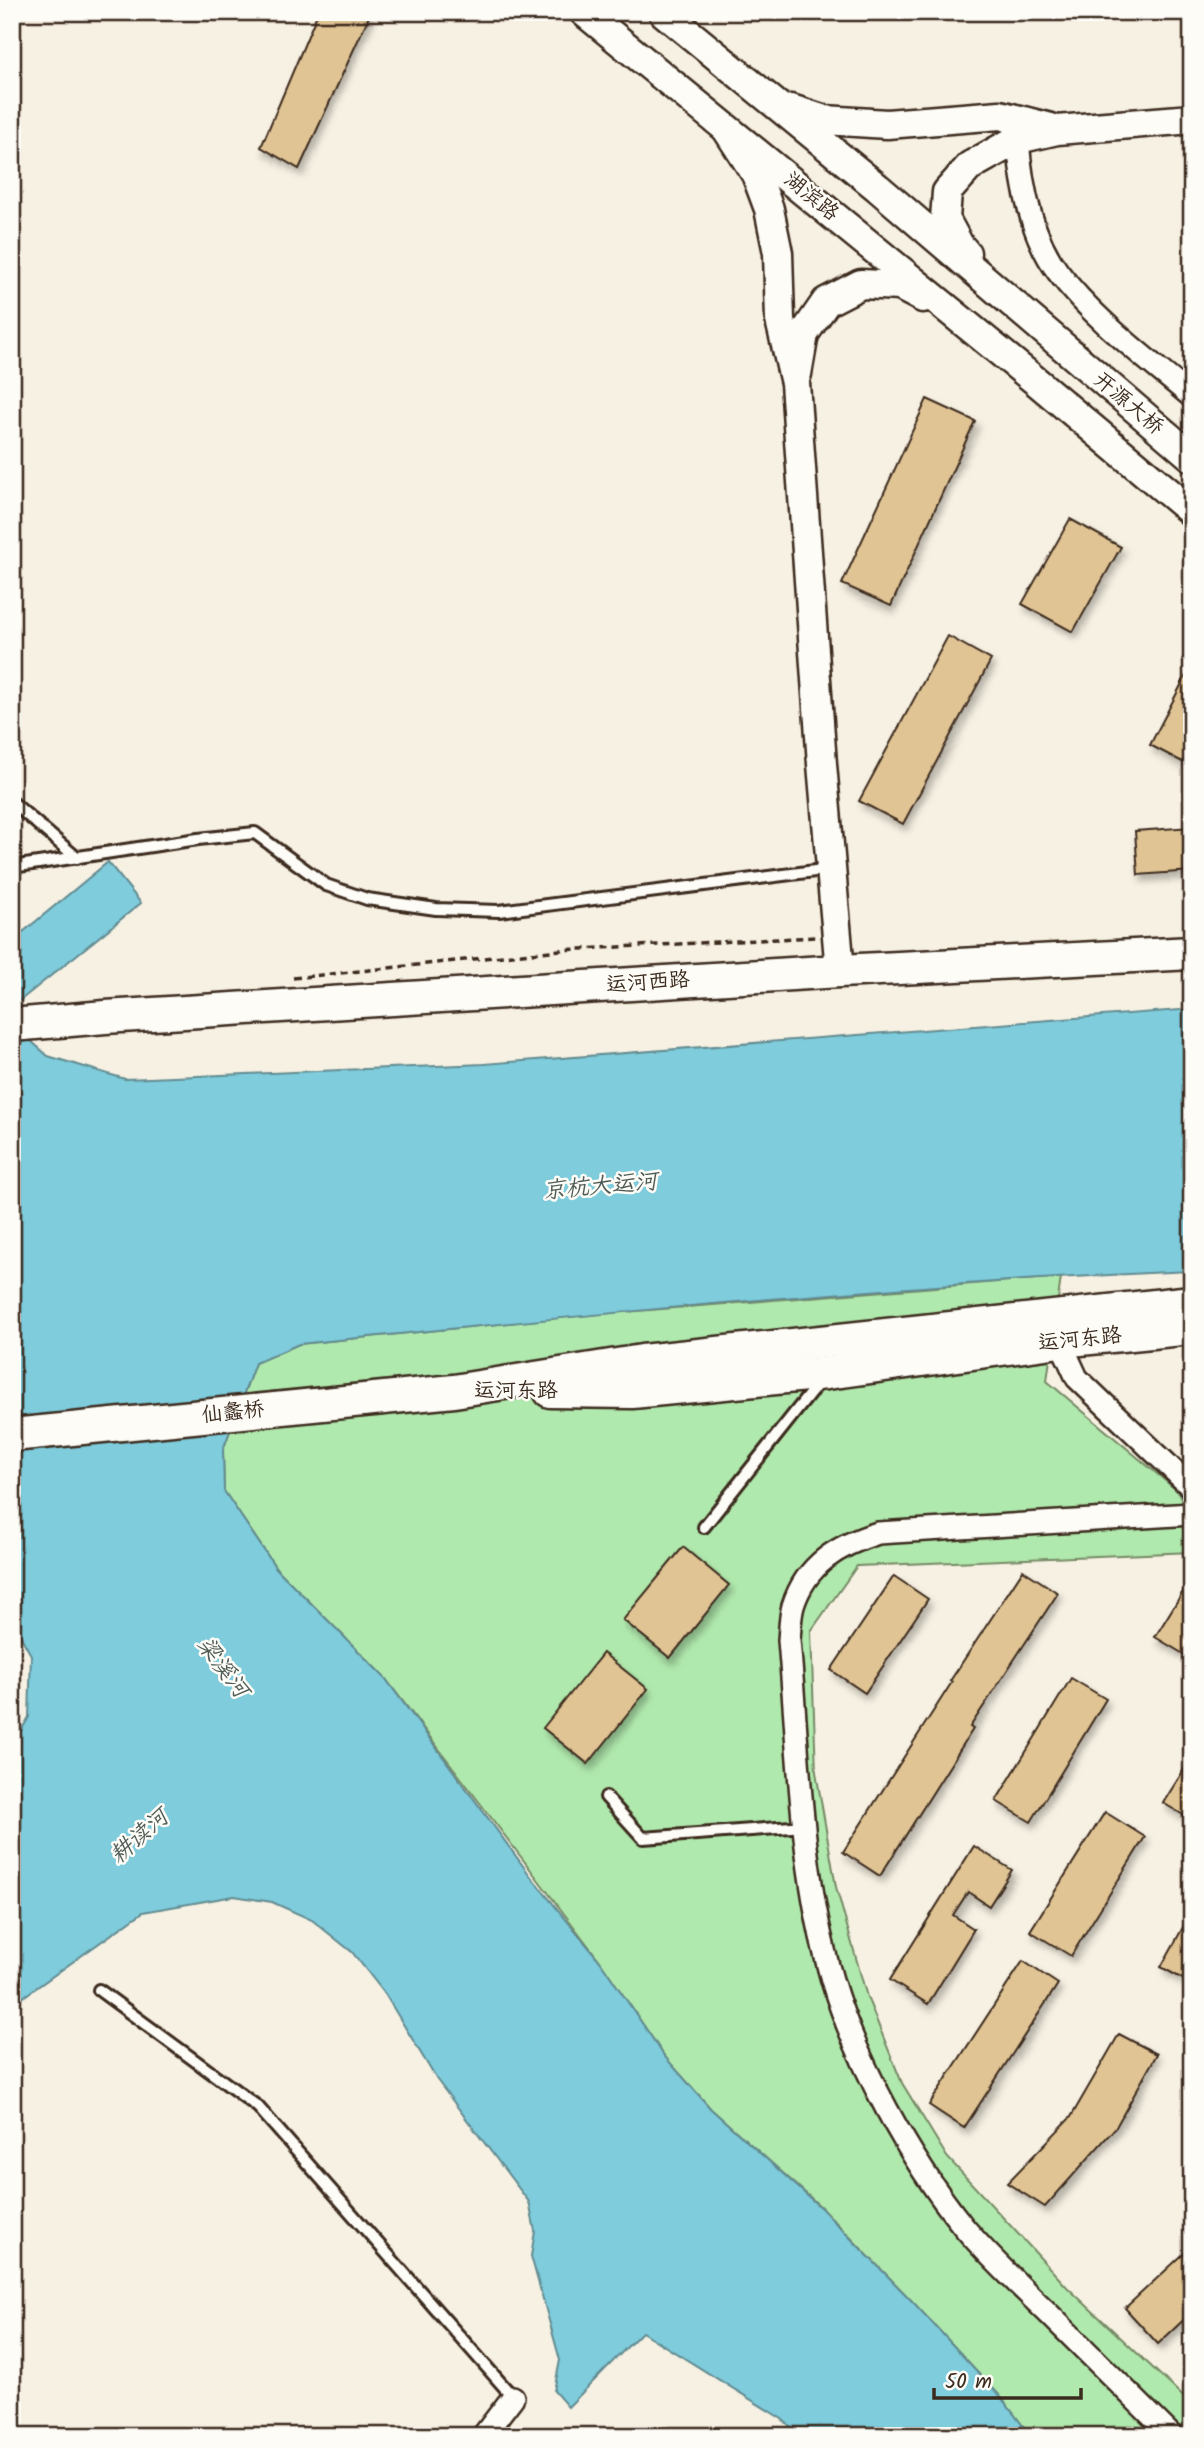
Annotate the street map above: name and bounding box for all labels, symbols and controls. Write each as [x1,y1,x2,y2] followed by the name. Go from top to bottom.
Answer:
[776,164,846,230] street label: 湖滨路
[1085,364,1171,444] street label: 开源大桥
[605,964,691,1002] street label: 运河西路
[541,1164,663,1210] water label: 京杭大运河
[1037,1319,1123,1361] street label: 运河东路
[474,1375,558,1408] street label: 运河东路
[200,1393,266,1433] street label: 仙蠡桥
[187,1630,260,1710] water label: 梁溪河
[102,1798,181,1873] water label: 耕读河
[934,2357,1082,2401] scale bar
[945,2366,992,2399] text: 50 m

